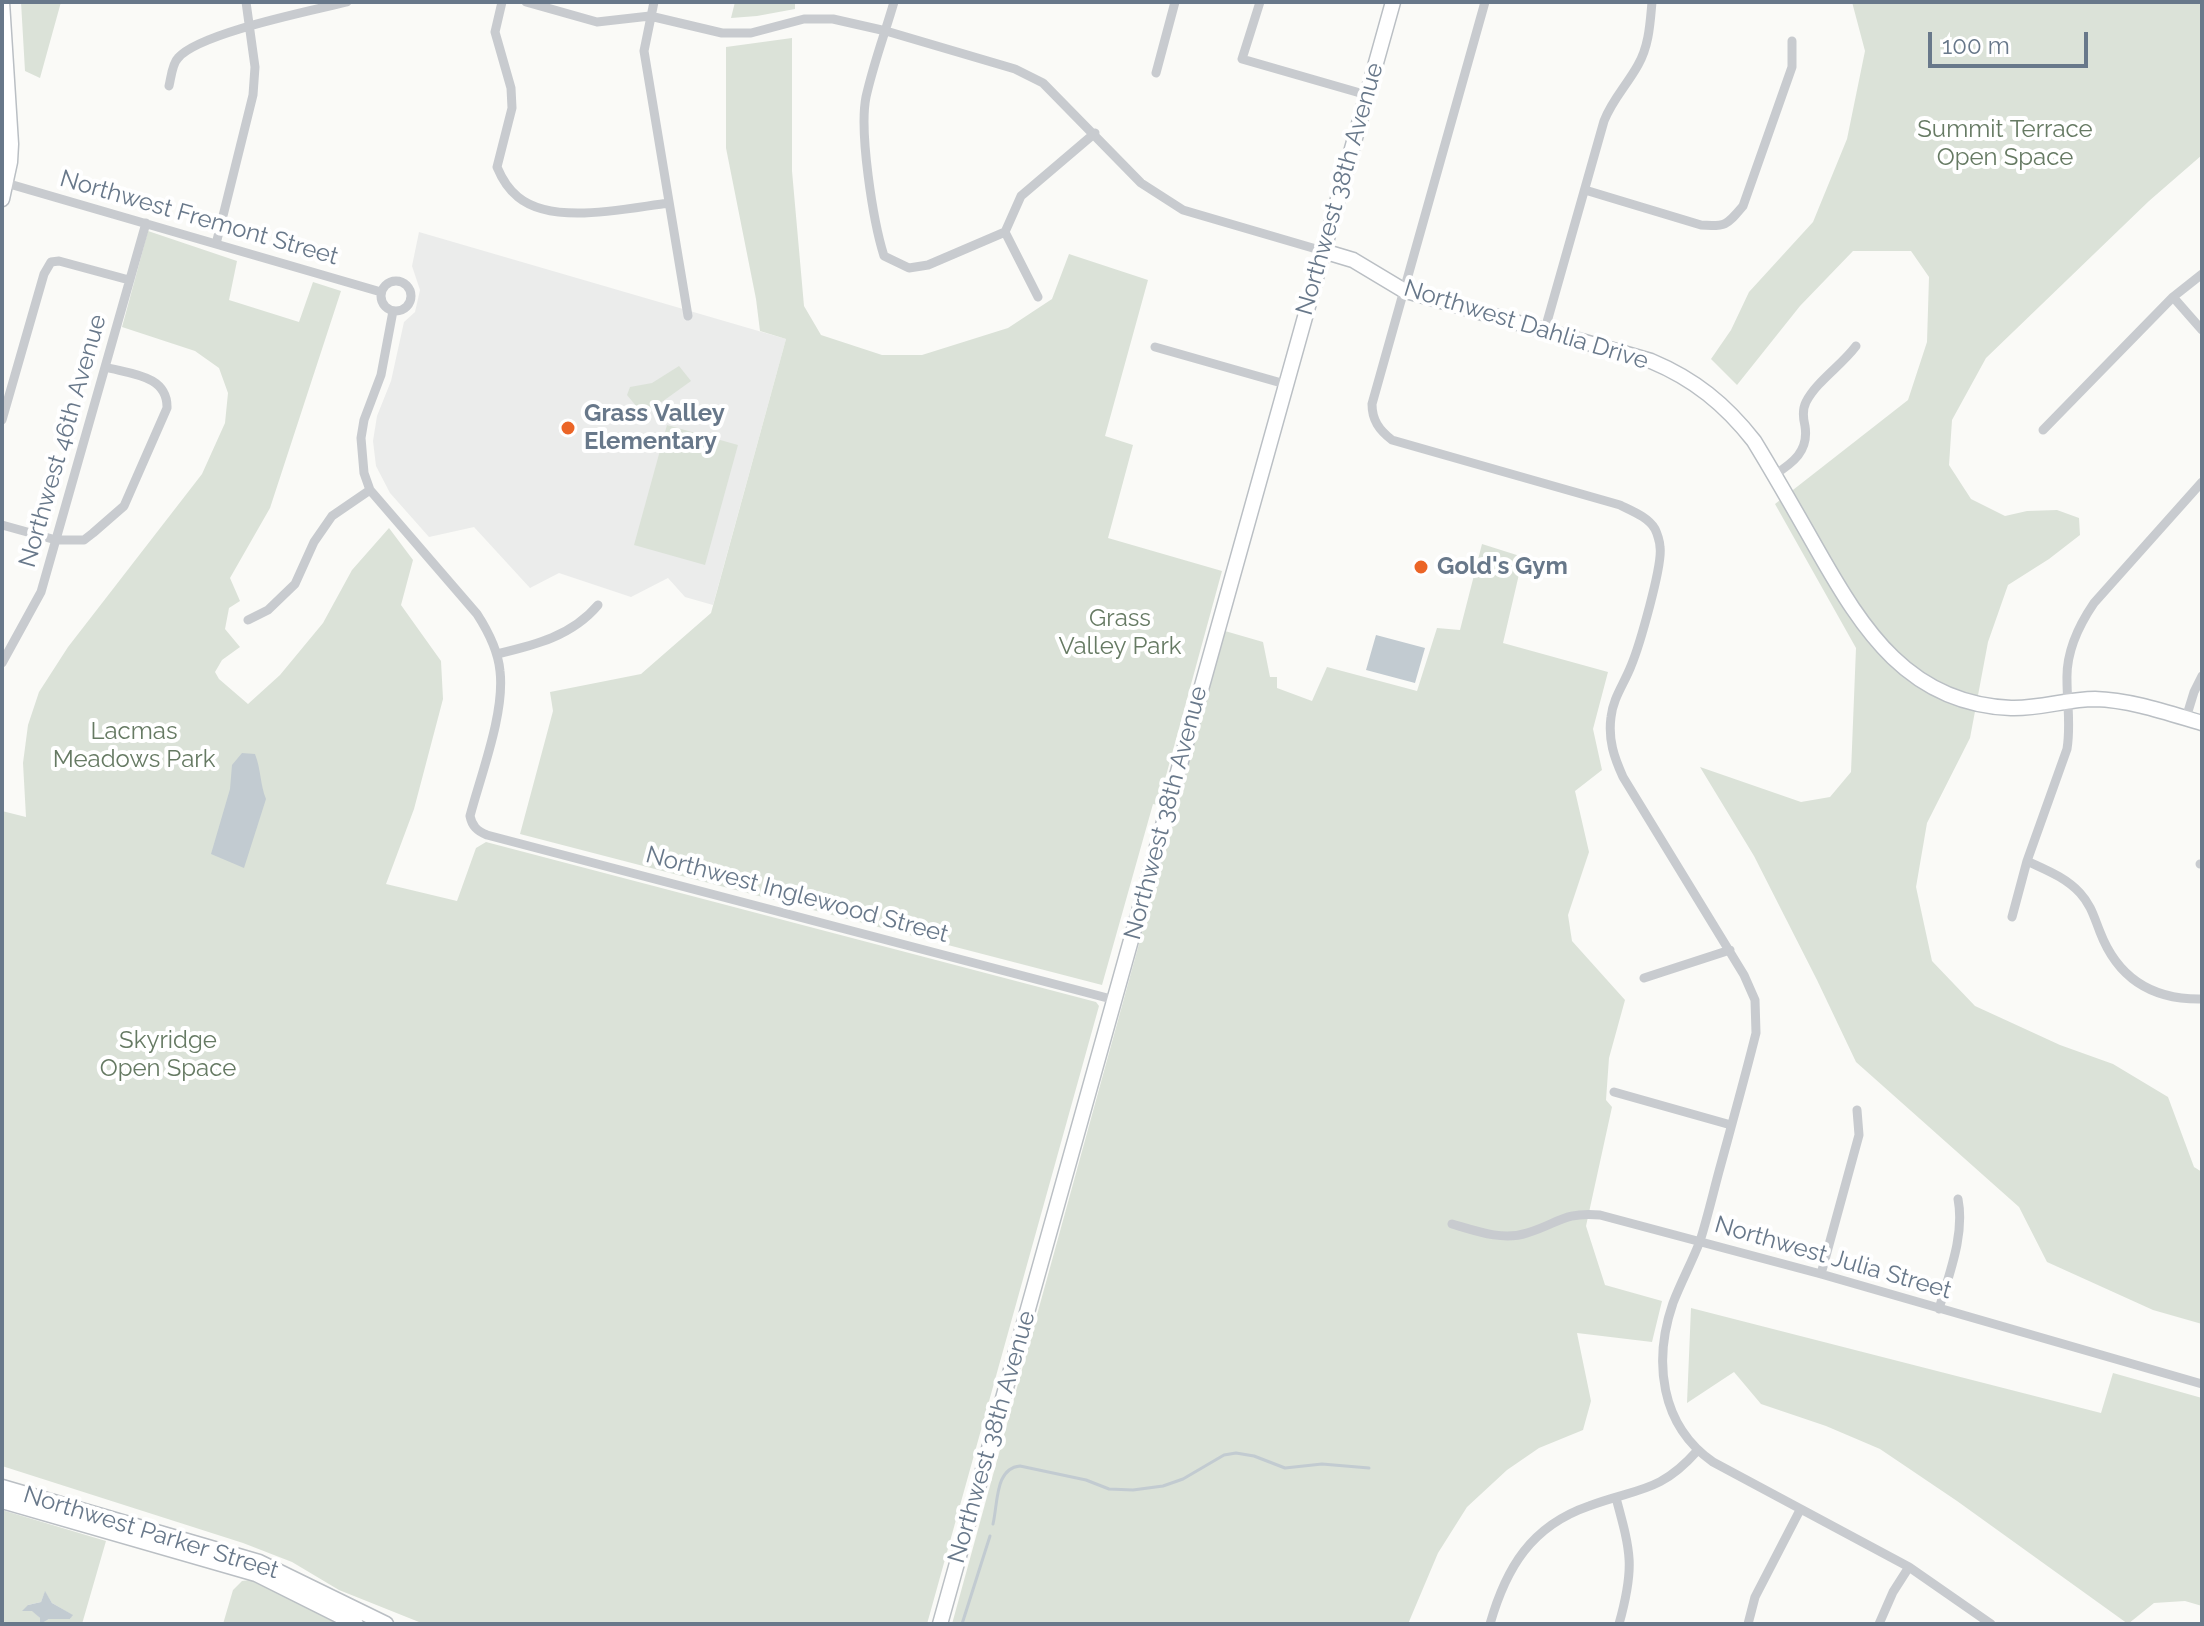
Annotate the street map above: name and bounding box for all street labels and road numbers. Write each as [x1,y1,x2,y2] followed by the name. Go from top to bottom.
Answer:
[1290,60,1390,318] street label: Northwest 38th Avenue
[57,164,341,272] street label: Northwest Fremont Street
[1400,274,1652,376] street label: Northwest Dahlia Drive
[13,311,113,571] street label: Northwest 46th Avenue
[1118,683,1214,943] street label: Northwest 38th Avenue
[643,841,951,949] street label: Northwest Inglewood Street
[1711,1210,1955,1306] street label: Northwest Julia Street
[942,1308,1042,1566] street label: Northwest 38th Avenue
[20,1480,282,1586] street label: Northwest Parker Street

